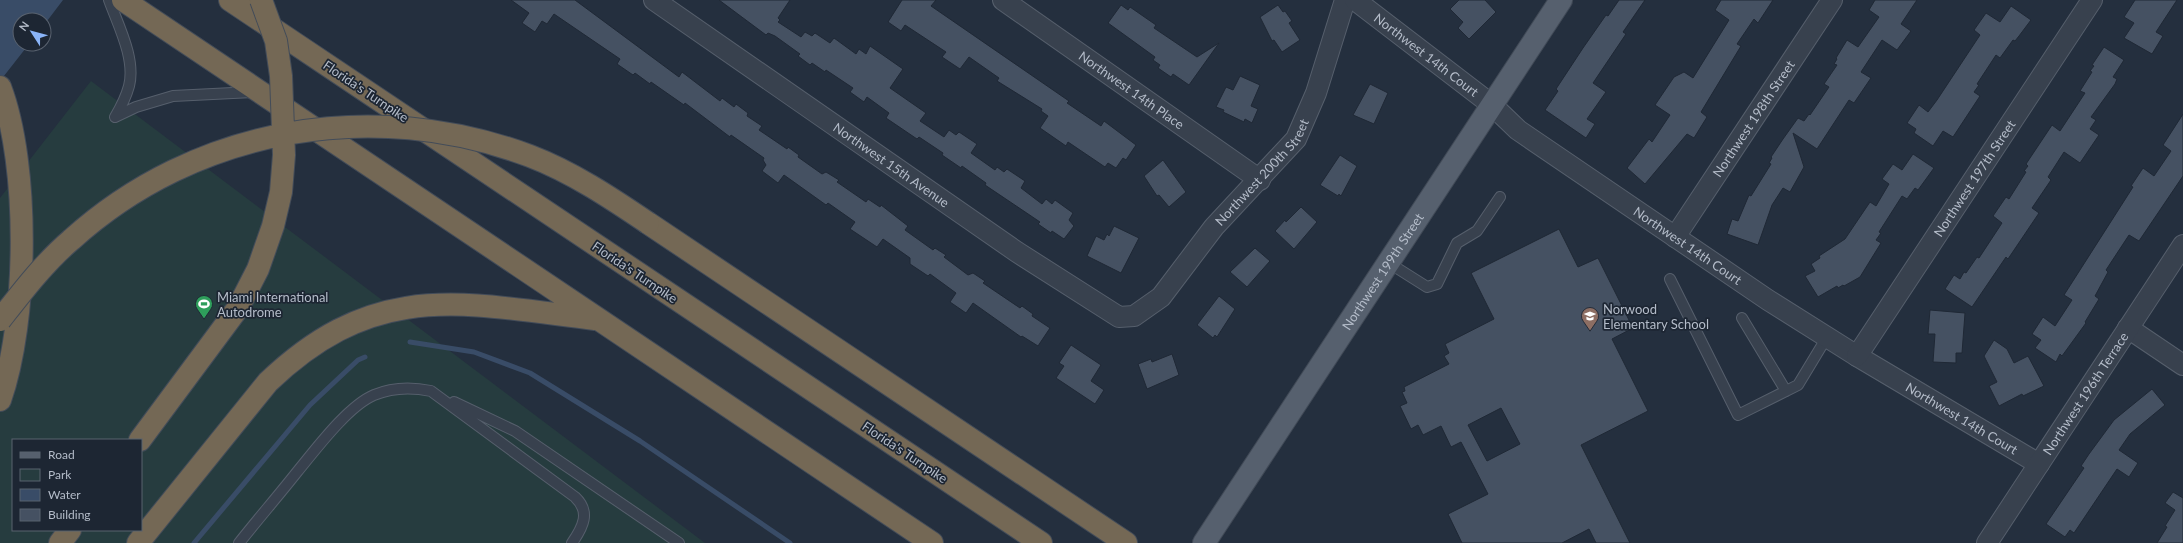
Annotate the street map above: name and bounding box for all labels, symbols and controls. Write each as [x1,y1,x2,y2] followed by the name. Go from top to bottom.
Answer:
[1371,10,1482,100] street label: Northwest 14th Court
[12,12,52,52] north arrow
[16,19,31,33] text: N
[1076,48,1187,133] street label: Northwest 14th Place
[320,57,412,125] street label: Florida's Turnpike
[1709,57,1798,180] street label: Northwest 198th Street
[1212,116,1312,229] street label: Northwest 200th Street
[1930,117,2019,240] street label: Northwest 197th Street
[830,119,953,211] street label: Northwest 15th Avenue
[1631,203,1745,288] street label: Northwest 14th Court
[1338,210,1427,333] street label: Northwest 199th Street
[589,238,681,306] street label: Florida's Turnpike
[217,289,328,320] place label: Miami International Autodrome
[194,294,214,319] sports icon: Miami International Autodrome
[1603,301,1709,332] place label: Norwood Elementary School
[1580,306,1600,331] school or university icon: Norwood Elementary School
[2039,329,2132,458] street label: Northwest 196th Terrace
[1903,379,2021,458] street label: Northwest 14th Court
[859,418,951,486] street label: Florida's Turnpike
[12,439,142,531] legend
[48,447,75,462] text: Road
[48,467,72,482] text: Park
[48,487,81,502] text: Water
[48,507,91,522] text: Building

